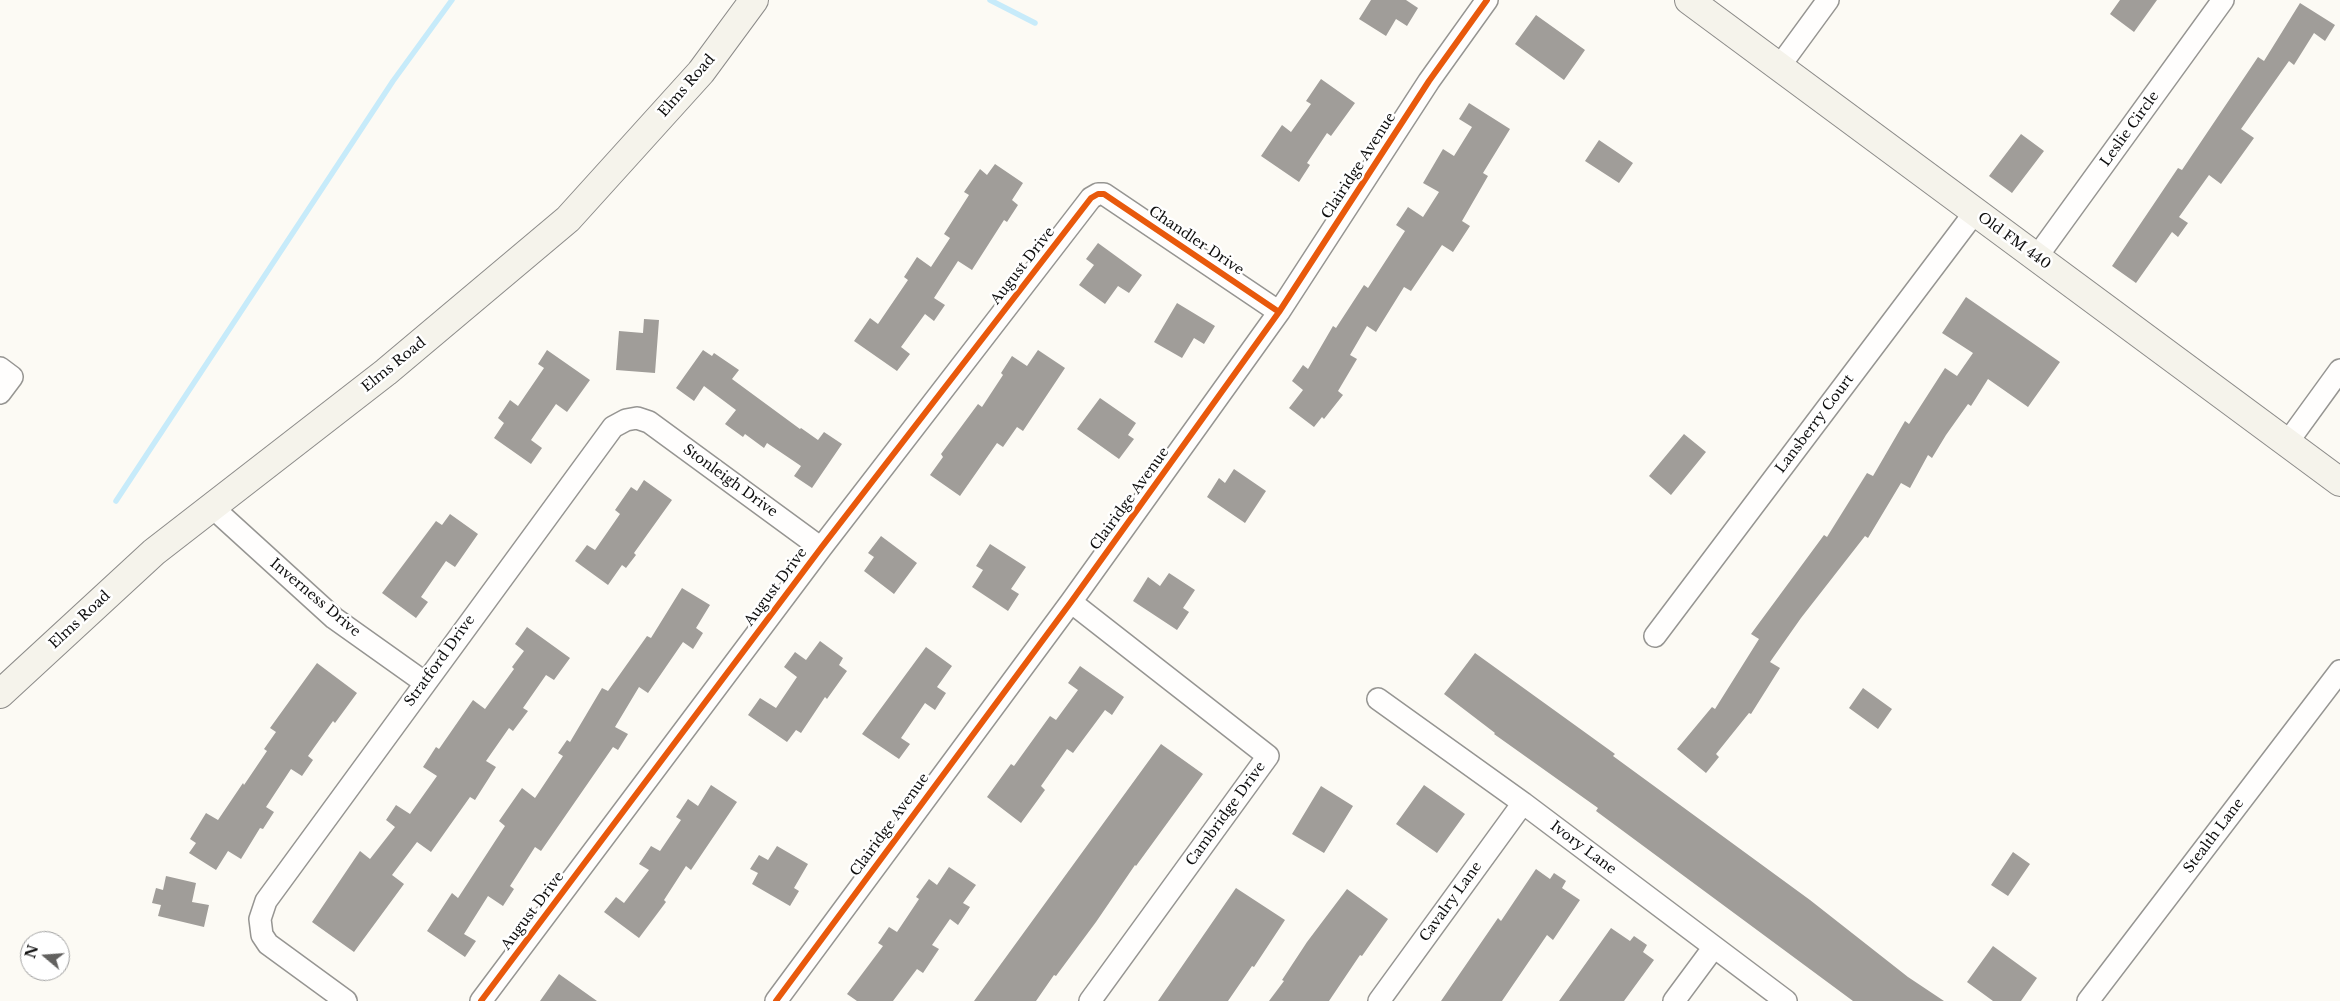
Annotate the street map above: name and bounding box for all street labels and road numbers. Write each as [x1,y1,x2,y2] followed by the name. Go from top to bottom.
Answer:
[655,51,719,121] street label: Elms Road
[2097,88,2163,170] street label: Leslie Circle
[1318,110,1400,222] street label: Clairidge Avenue
[1145,203,1247,279] street label: Chandler Drive
[1974,209,2054,273] street label: Old FM 440
[988,224,1058,308] street label: August Drive
[359,334,429,396] street label: Elms Road
[1772,371,1858,477] street label: Lansberry Court
[680,441,780,521] street label: Stonleigh Drive
[1087,444,1173,554] street label: Clairidge Avenue
[741,545,811,629] street label: August Drive
[266,555,364,641] street label: Inverness Drive
[46,587,114,653] street label: Elms Road
[401,612,479,710] street label: Stratford Drive
[1183,759,1269,869] street label: Cambridge Drive
[847,770,933,880] street label: Clairidge Avenue
[2180,795,2248,877] street label: Stealth Lane
[1547,818,1619,878] street label: Ivory Lane
[1416,859,1486,945] street label: Cavalry Lane
[498,869,568,953] street label: August Drive

